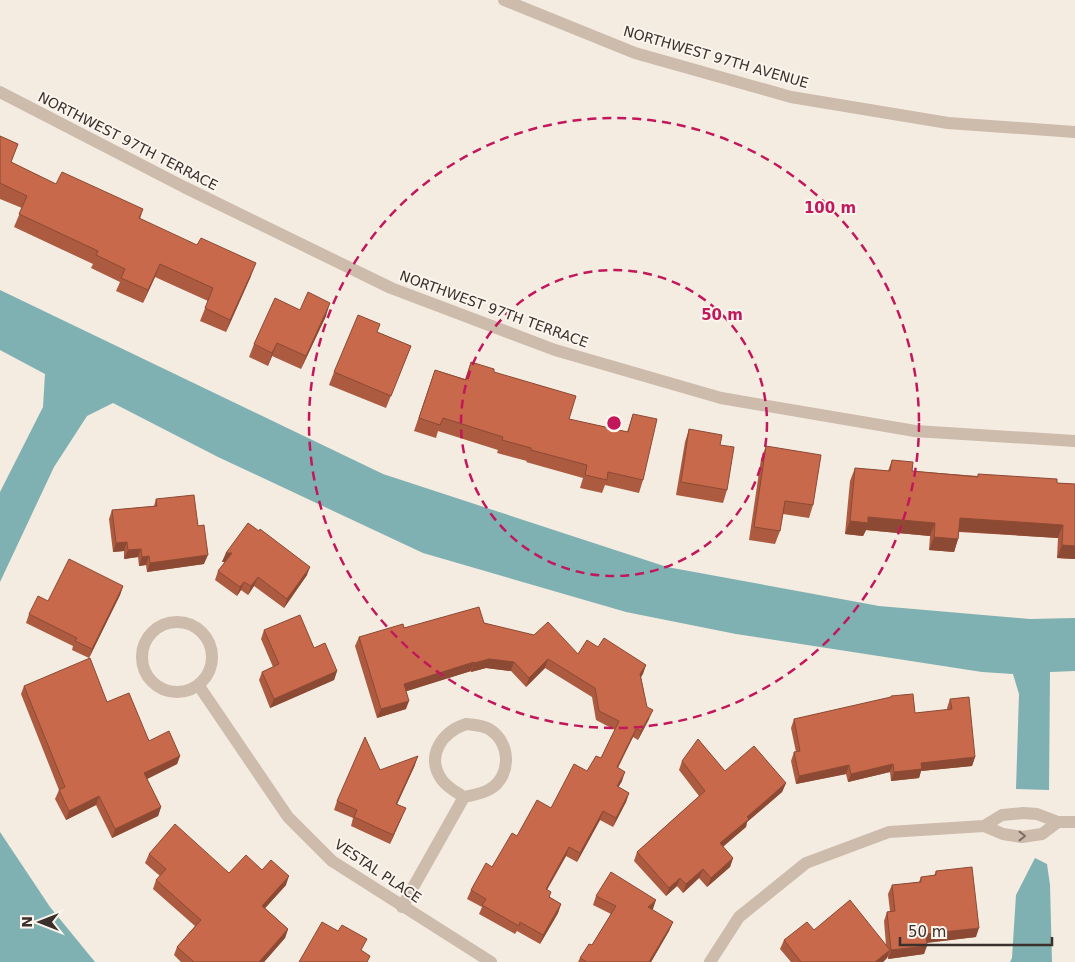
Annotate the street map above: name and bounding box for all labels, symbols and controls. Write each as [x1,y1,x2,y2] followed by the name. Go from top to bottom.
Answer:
[622,23,810,91] street label: NORTHWEST 97TH AVENUE
[36,89,220,193] street label: NORTHWEST 97TH TERRACE
[804,199,856,217] text: 100 m
[398,267,590,351] street label: NORTHWEST 97TH TERRACE
[701,306,743,324] text: 50 m
[605,414,623,432] centre of rings
[1019,830,1027,841] one-way arrow
[332,836,424,906] street label: VESTAL PLACE
[15,897,65,947] north arrow
[900,914,1052,946] scale bar
[19,916,35,928] text: N
[908,923,946,941] text: 50 m

